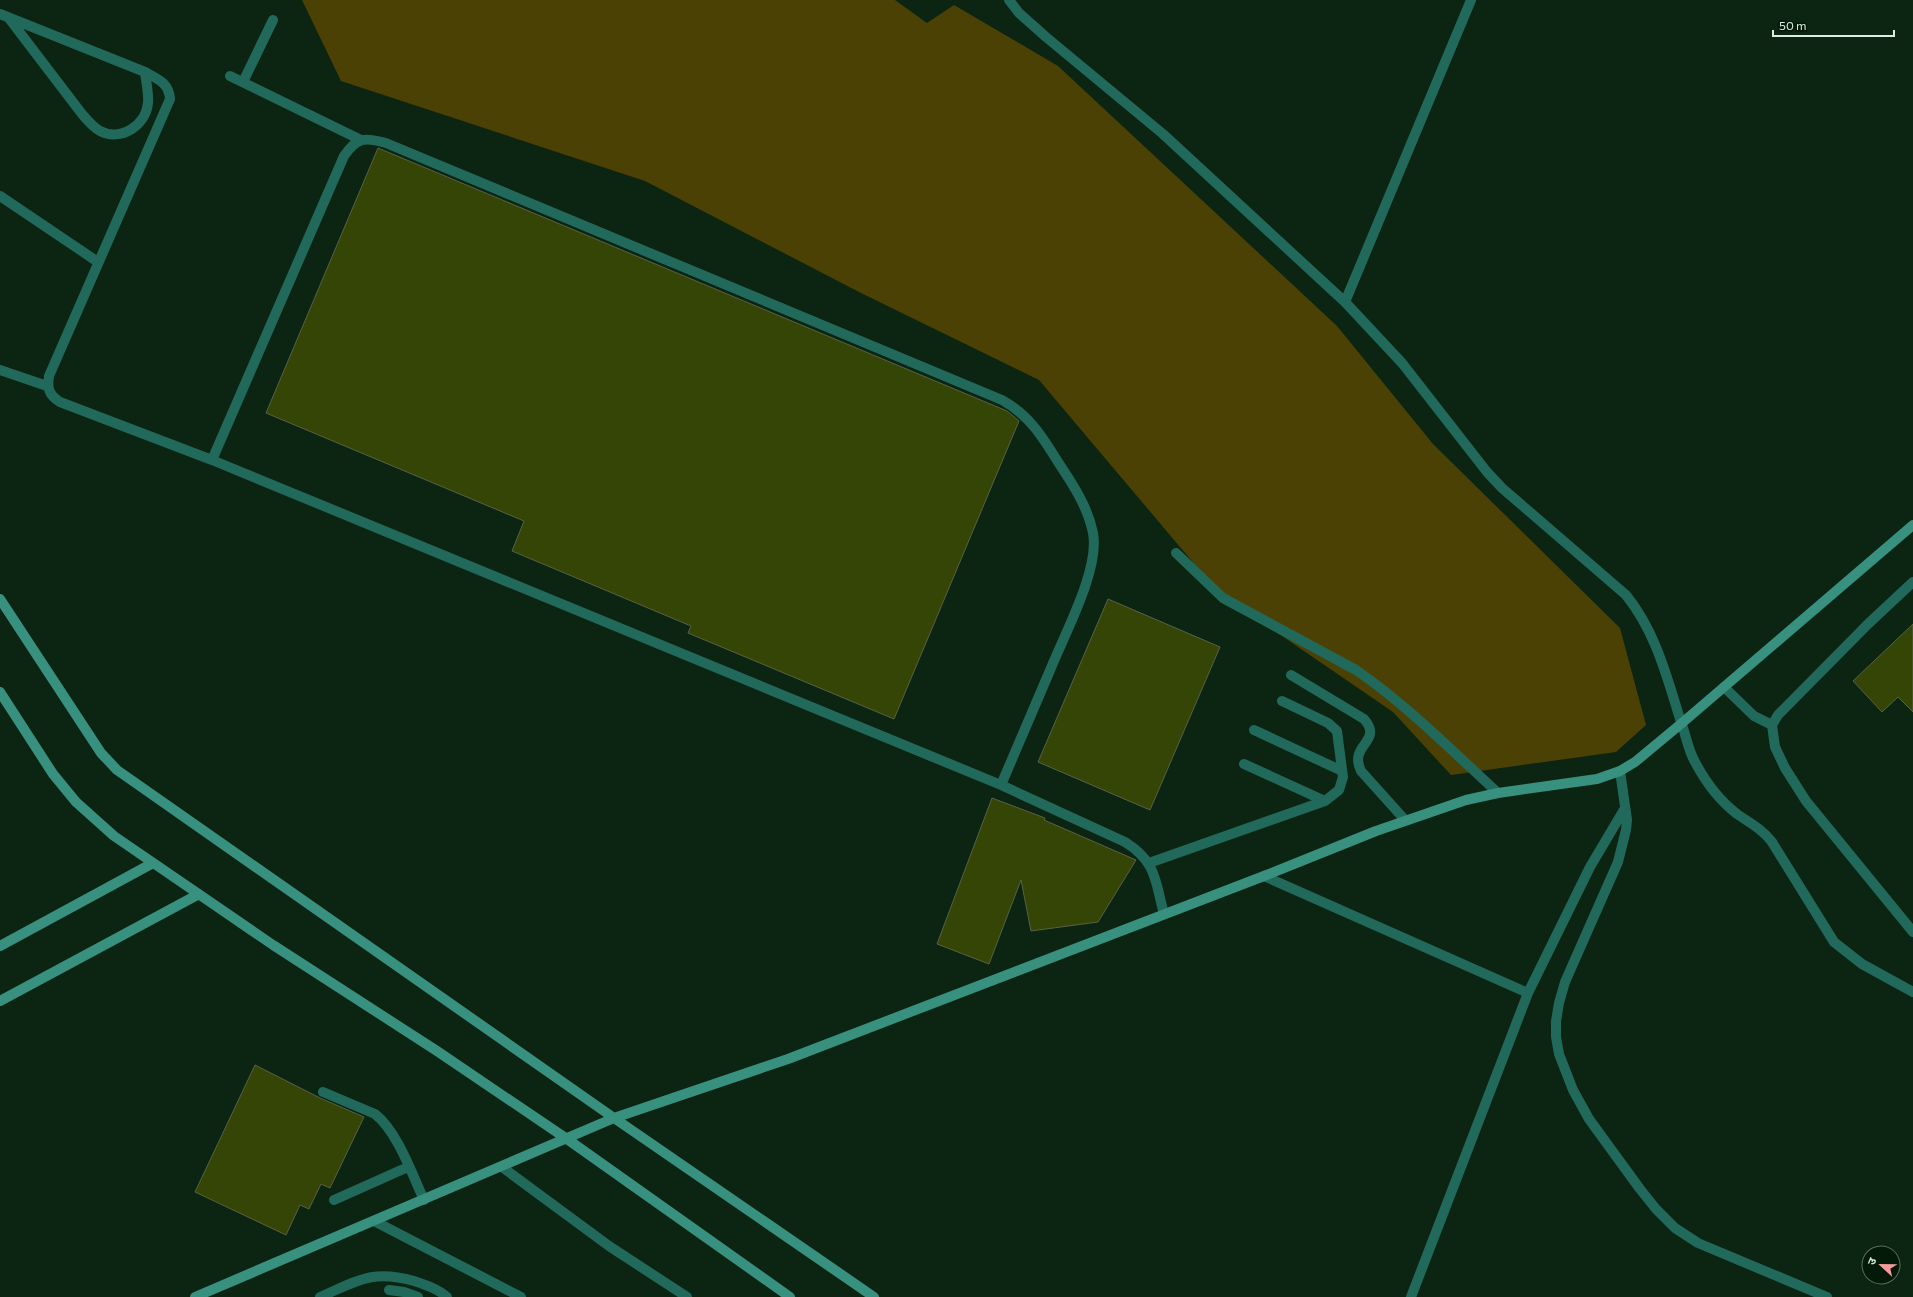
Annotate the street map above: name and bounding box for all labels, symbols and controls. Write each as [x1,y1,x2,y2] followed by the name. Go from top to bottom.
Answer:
[1773,12,1894,38] scale bar
[1779,18,1807,32] text: 50 m
[1861,1245,1901,1285] north arrow
[1864,1255,1879,1266] text: उ

